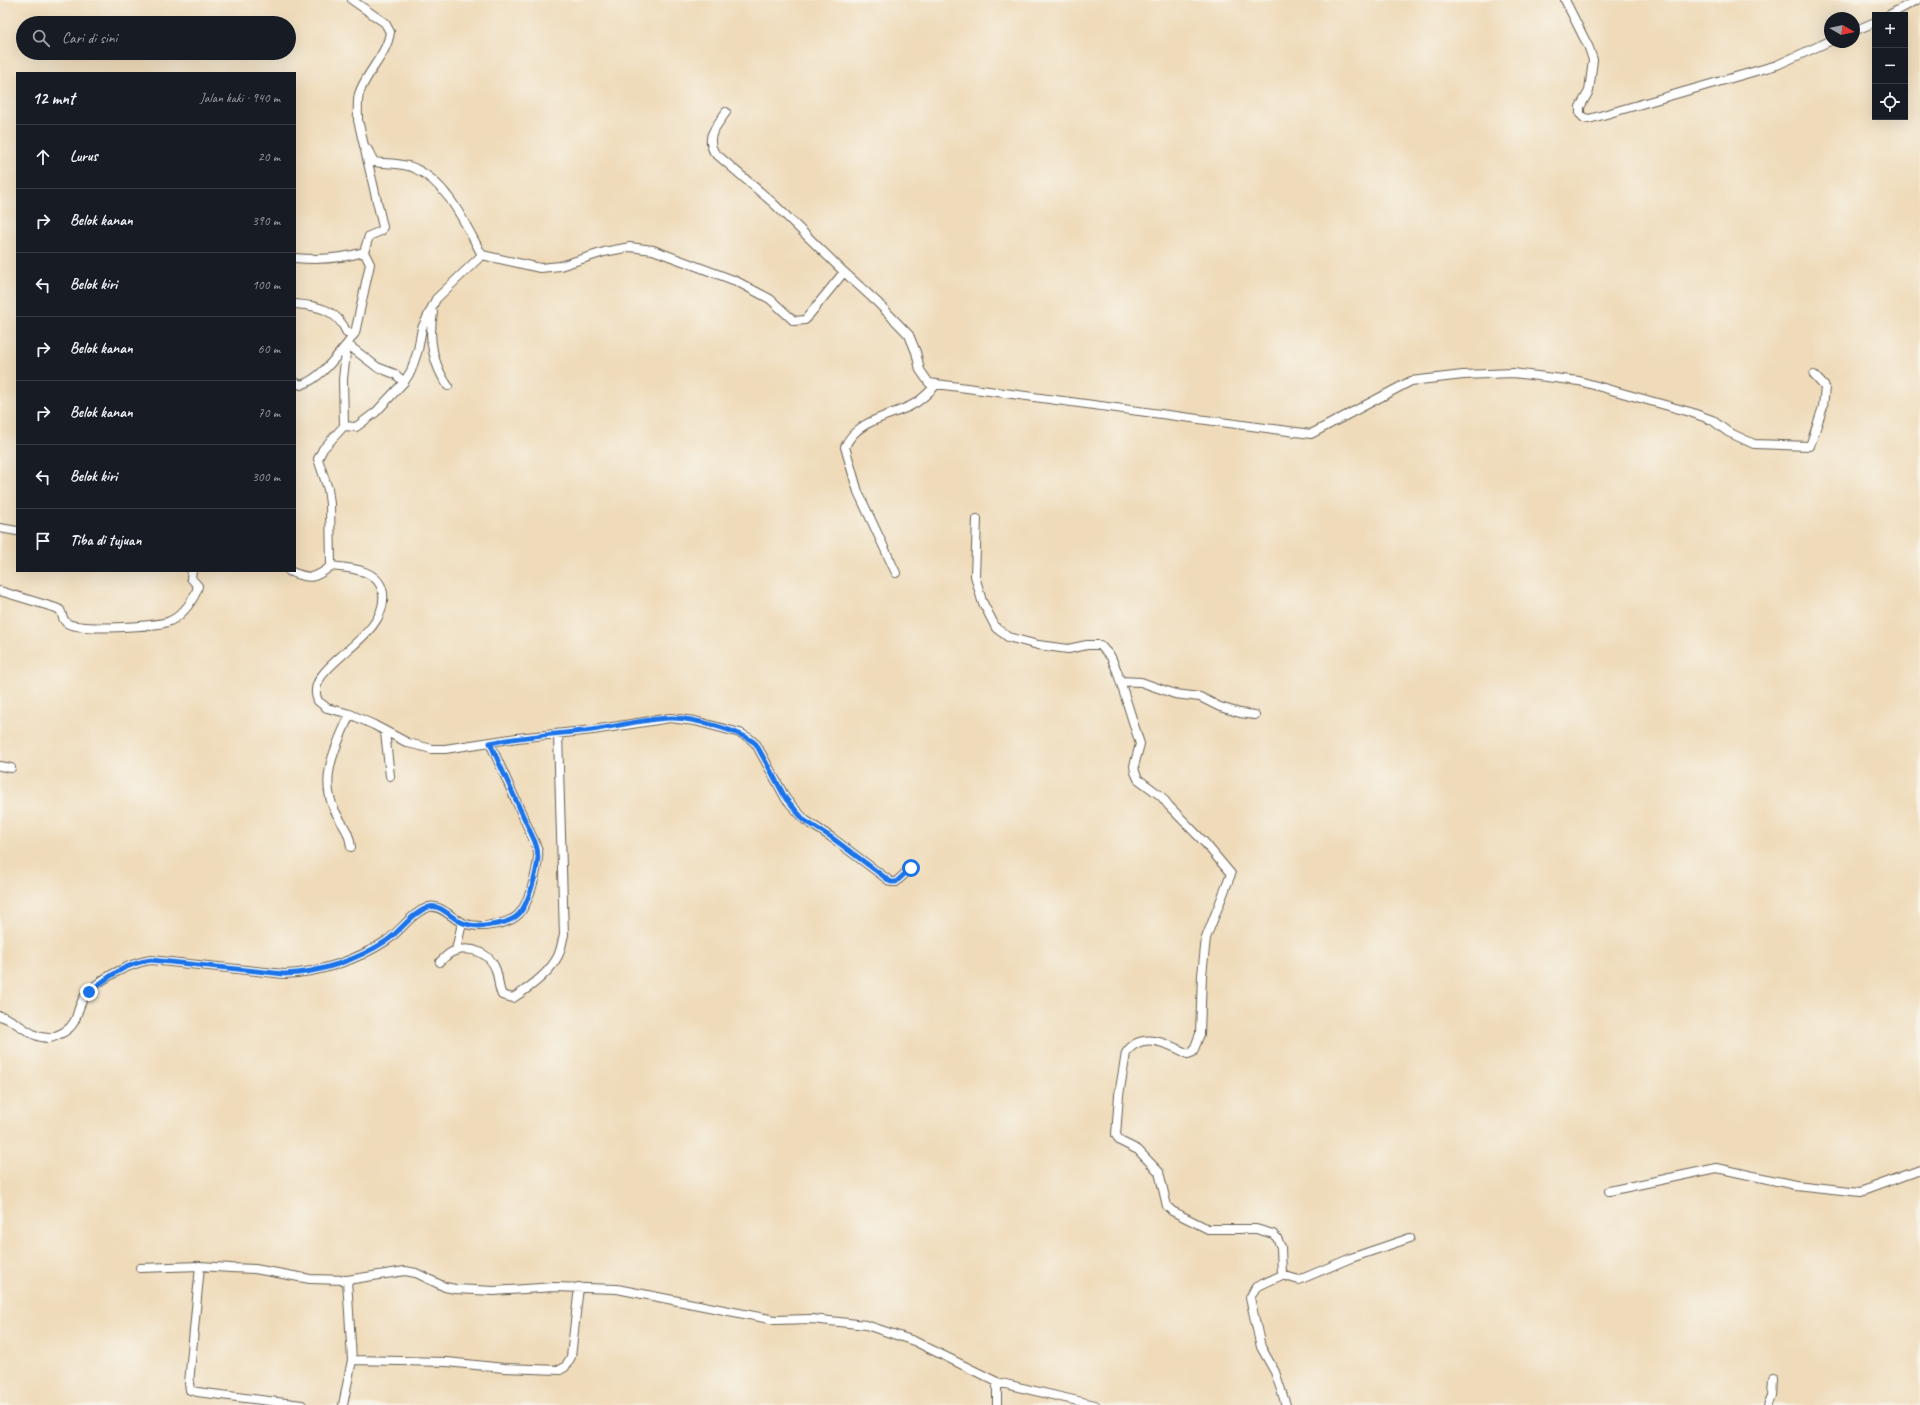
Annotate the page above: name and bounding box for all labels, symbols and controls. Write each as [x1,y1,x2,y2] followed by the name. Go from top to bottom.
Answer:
[1824,12,1860,48] north arrow
[1872,12,1908,120] map controls
[1872,12,1908,48] button: +
[16,16,296,60] search box
[30,27,52,49] icon: search
[62,29,117,48] text: Cari di sini
[1872,48,1908,84] button: −
[1872,84,1908,120] button: locate
[32,88,75,109] text: 12 mnt
[200,90,280,106] text: Jalan kaki · 940 m
[32,146,54,168] icon: ahead
[70,147,98,166] text: Lurus
[258,149,280,165] text: 20 m
[32,210,54,232] icon: right
[70,211,133,230] text: Belok kanan
[252,213,280,229] text: 390 m
[32,274,54,296] icon: left
[70,275,117,294] text: Belok kiri
[252,277,280,293] text: 100 m
[32,338,54,360] icon: right
[70,339,133,358] text: Belok kanan
[258,341,280,357] text: 60 m
[32,402,54,424] icon: right
[70,403,133,422] text: Belok kanan
[258,405,280,421] text: 70 m
[32,466,54,488] icon: left
[70,467,117,486] text: Belok kiri
[252,469,280,485] text: 300 m
[32,530,54,552] icon: arrive
[70,531,141,550] text: Tiba di tujuan
[902,859,920,877] route start
[80,983,98,1001] route end

